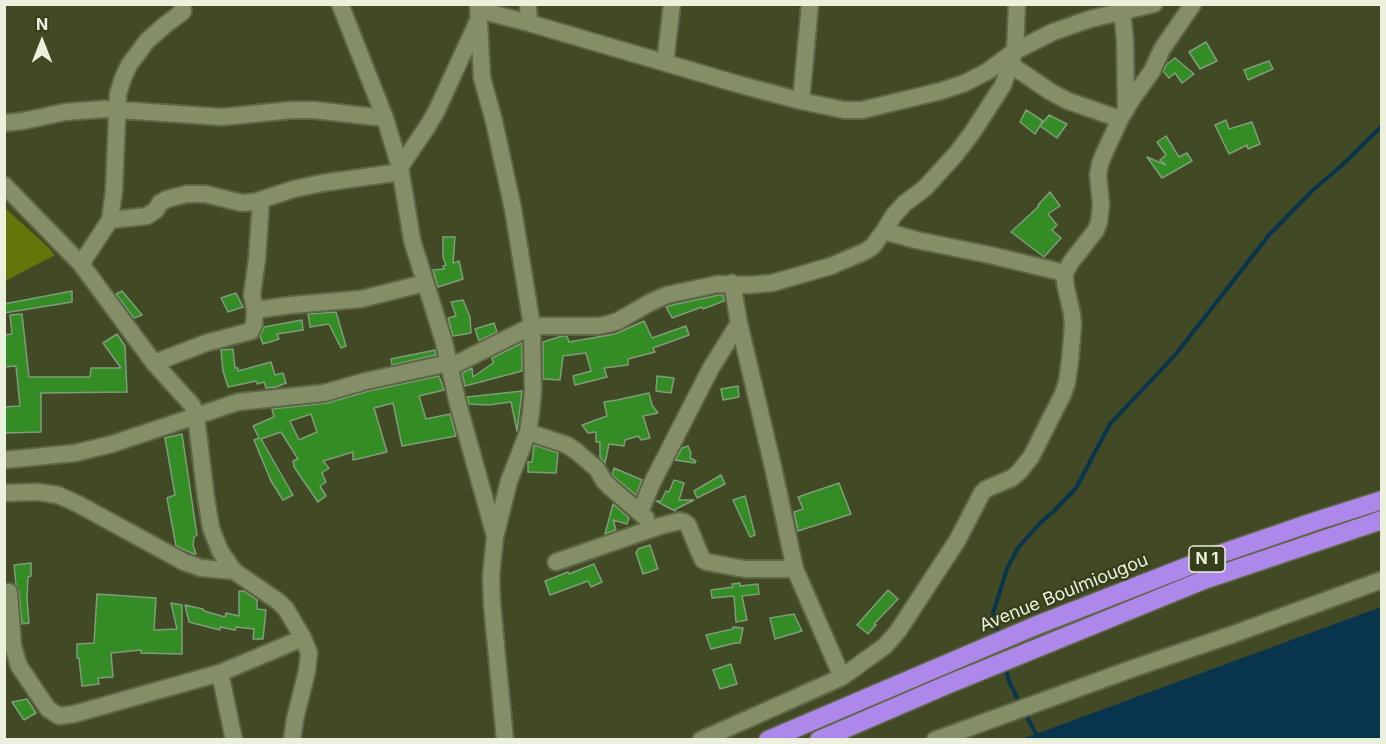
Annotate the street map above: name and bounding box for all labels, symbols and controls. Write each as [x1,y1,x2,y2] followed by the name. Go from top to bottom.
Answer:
[12,12,72,72] north arrow
[36,14,48,34] text: N
[1189,546,1225,572] road number: N 1
[977,549,1151,637] street label: Avenue Boulmiougou

